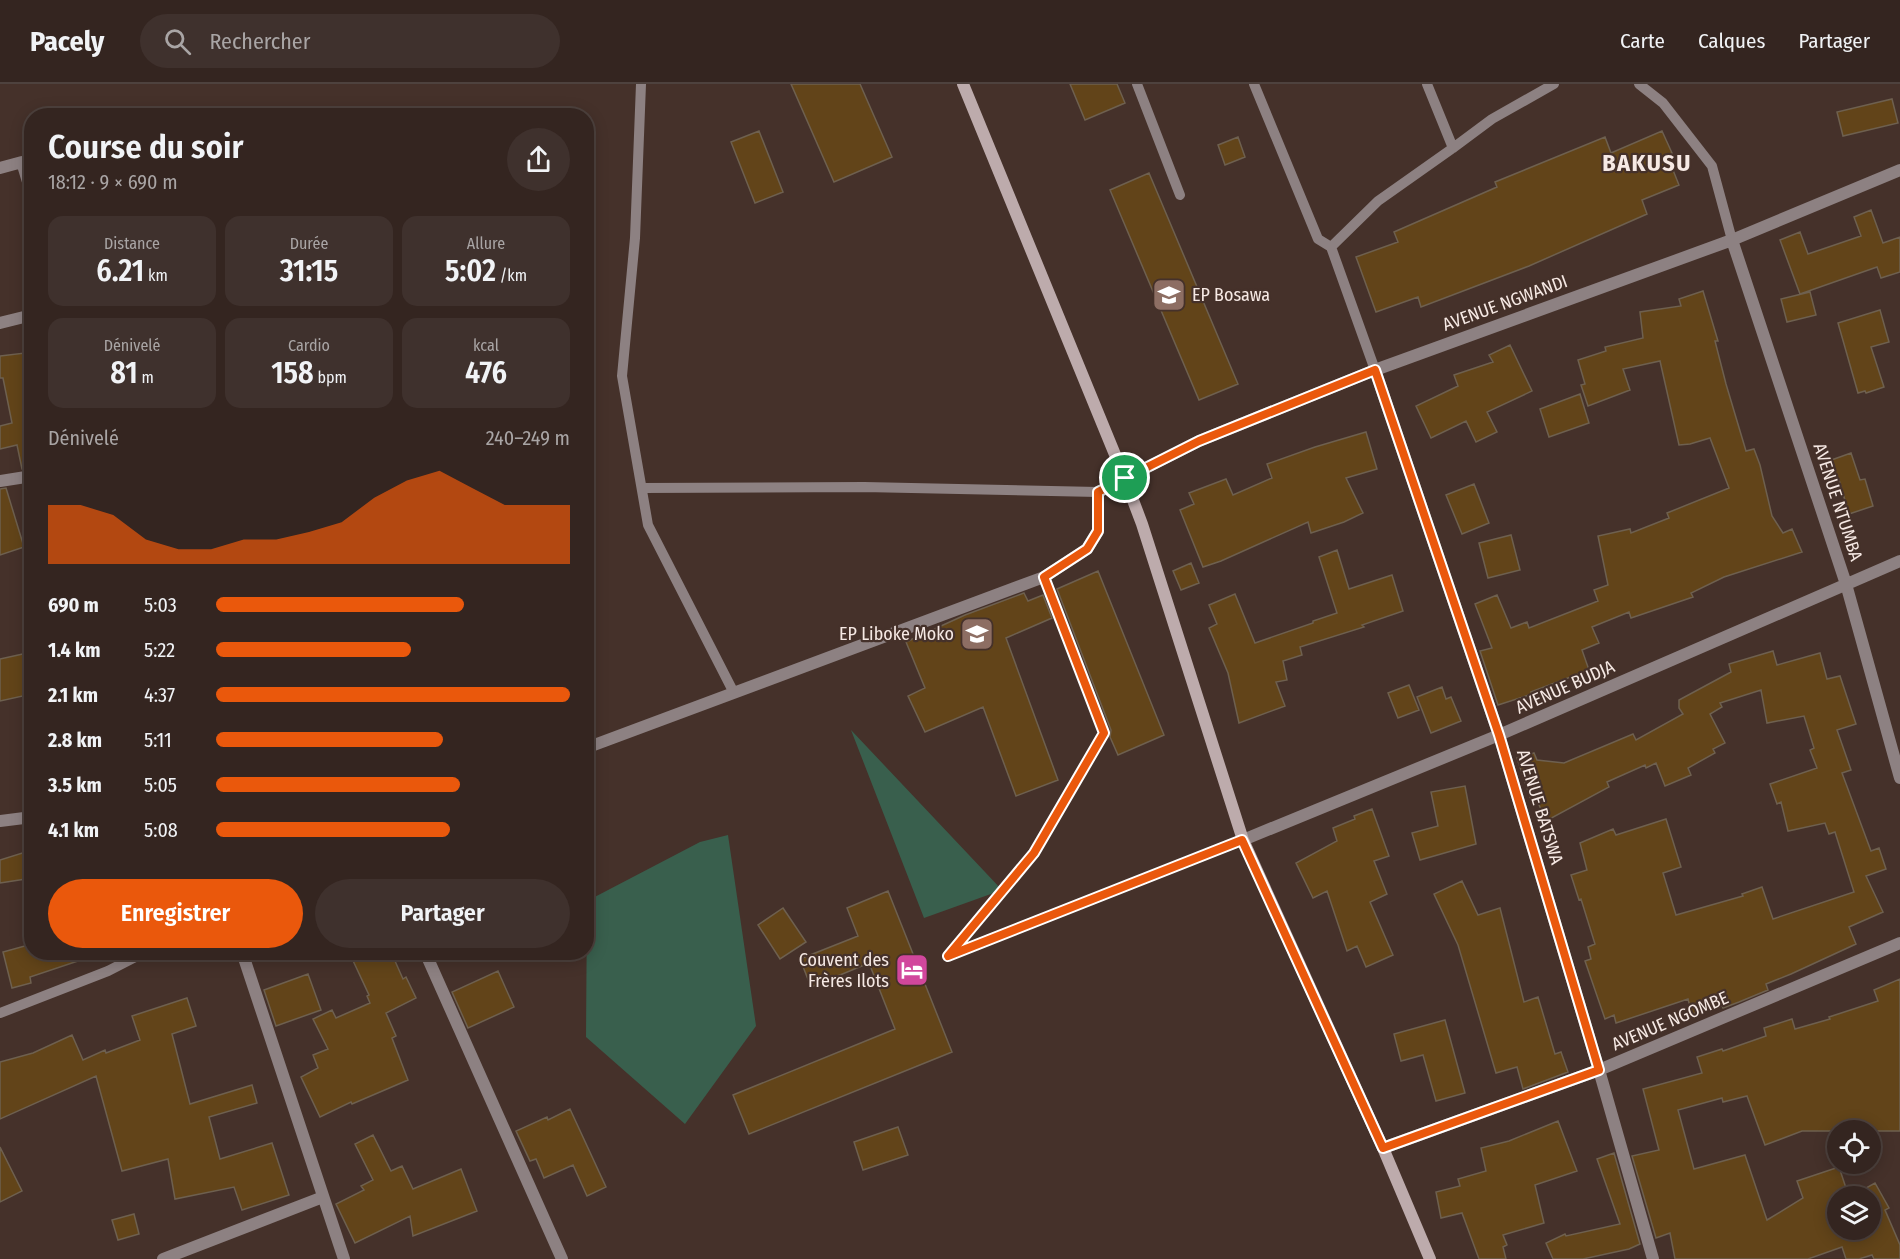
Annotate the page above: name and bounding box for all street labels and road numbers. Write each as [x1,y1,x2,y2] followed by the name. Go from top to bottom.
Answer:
[1440,270,1570,336] street label: AVENUE NGWANDI
[1809,440,1868,564] street label: AVENUE NTUMBA
[1512,655,1618,719] street label: AVENUE BUDJA
[1512,747,1568,868] street label: AVENUE BATSWA
[1608,987,1732,1055] street label: AVENUE NGOMBE

